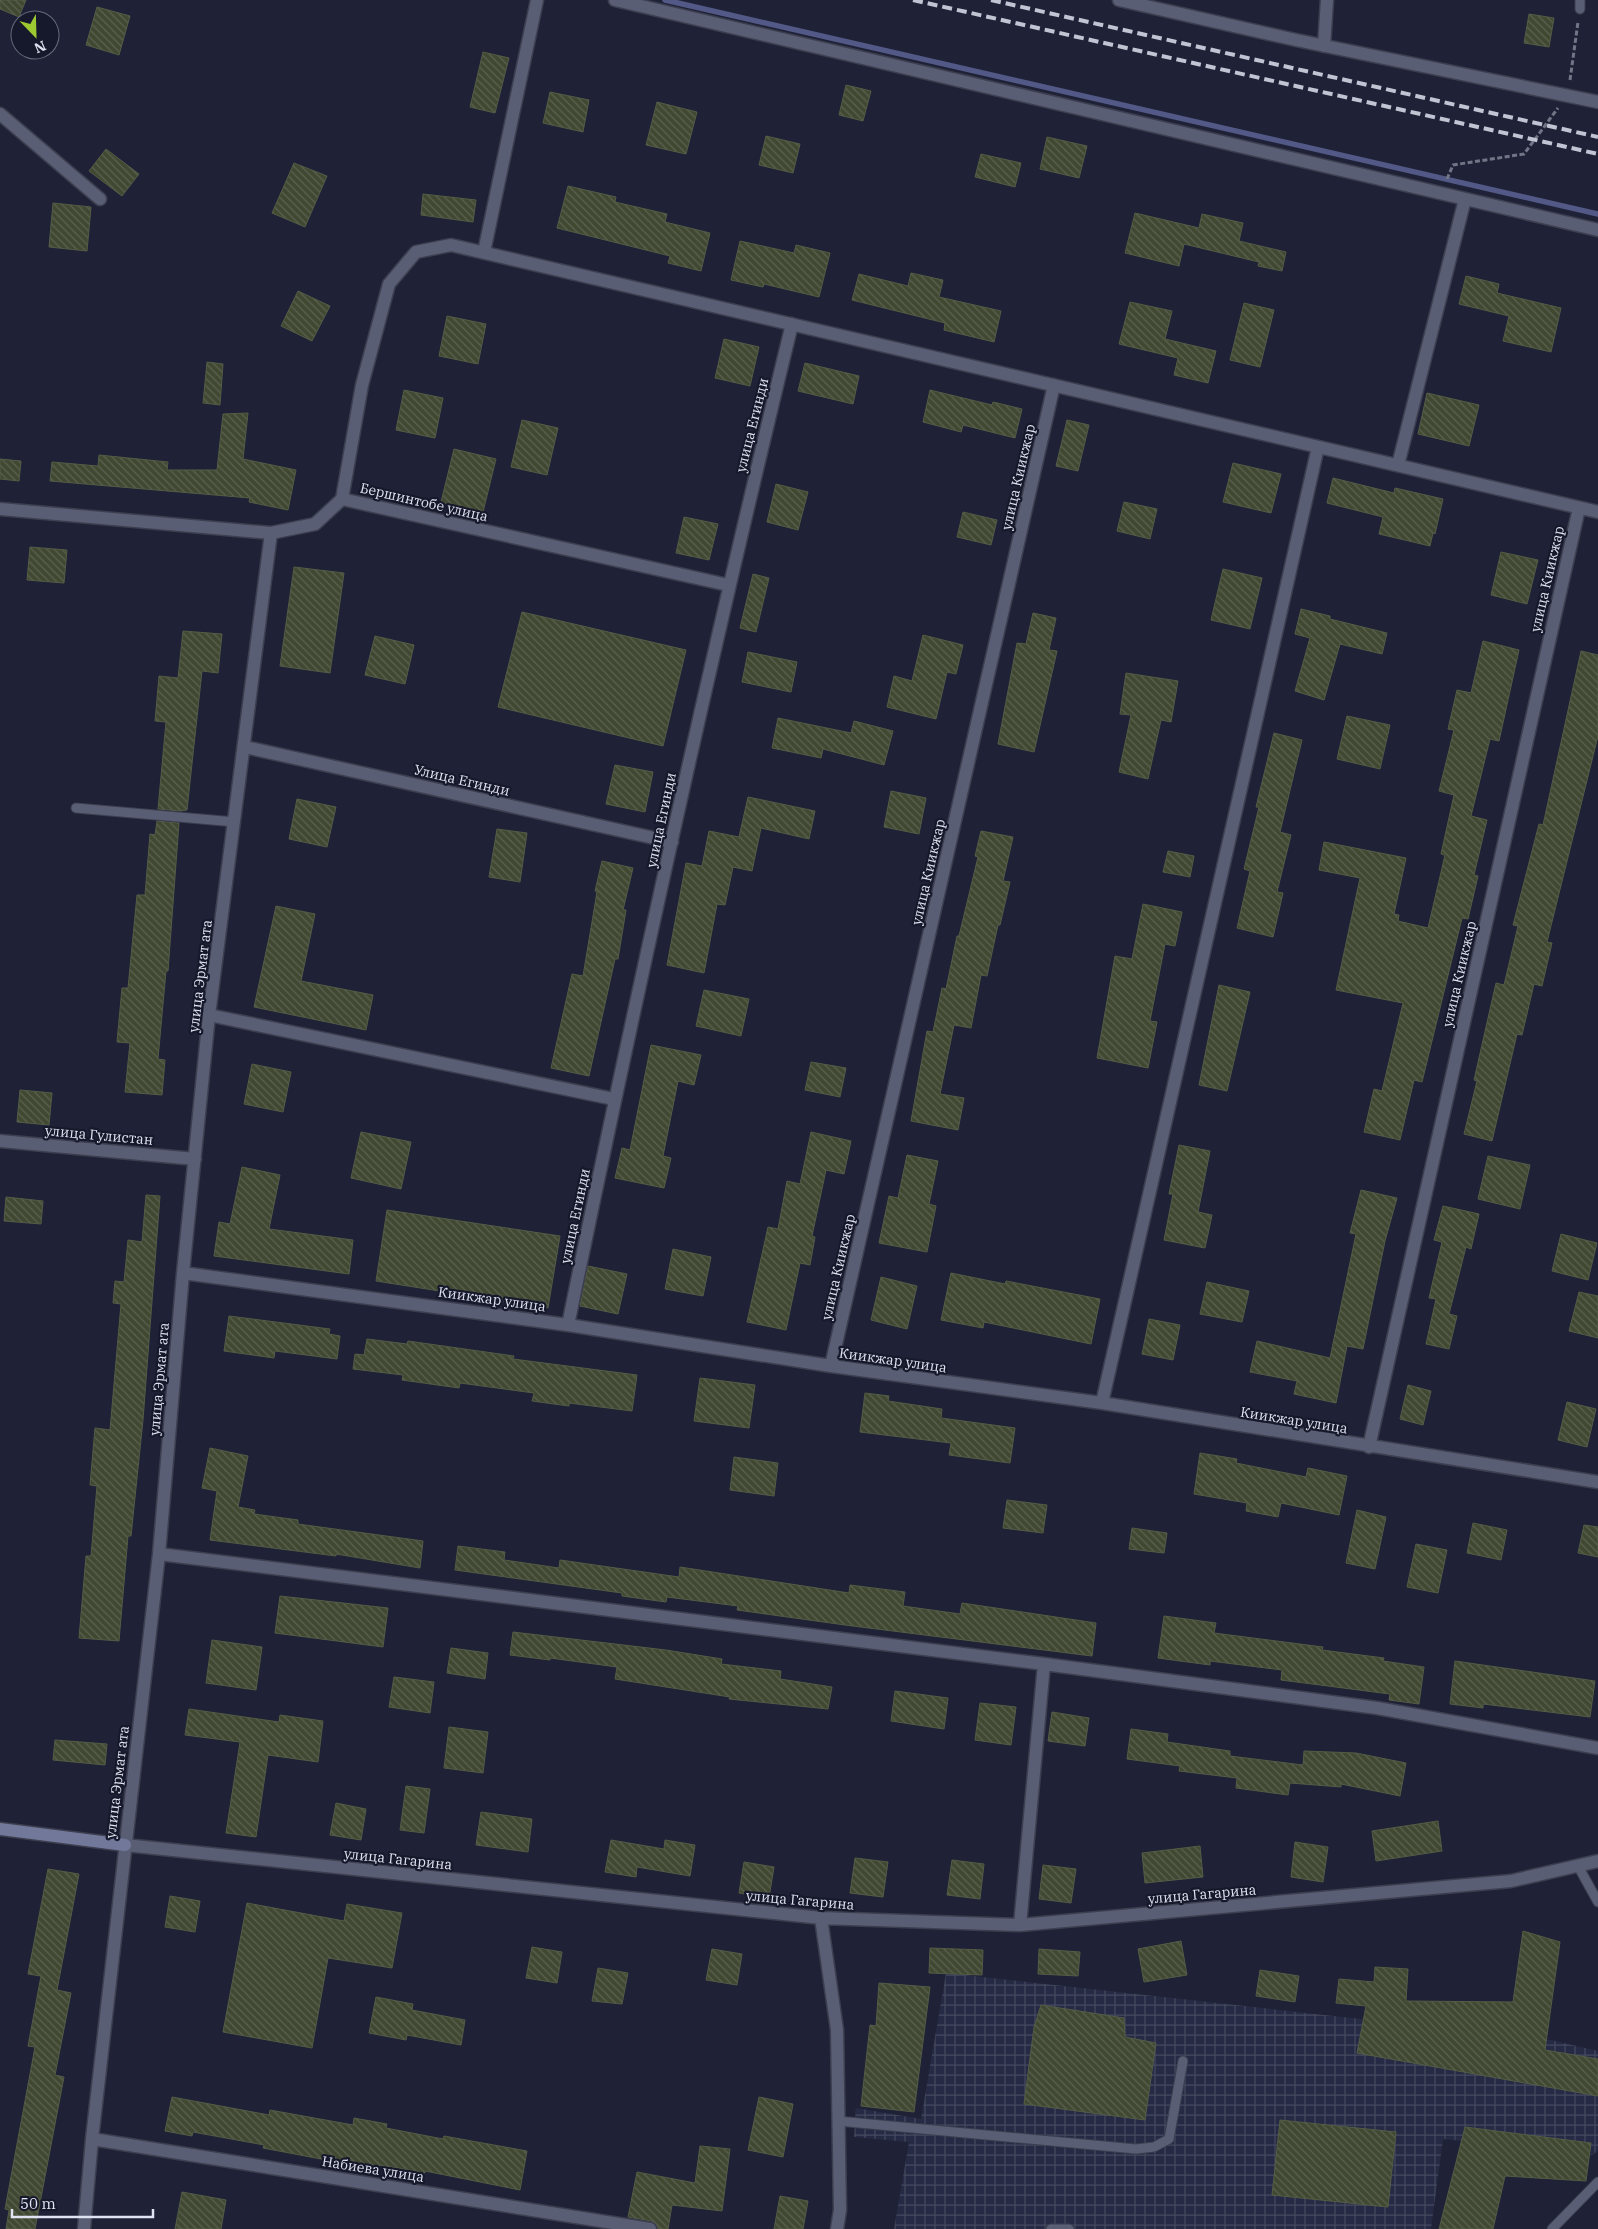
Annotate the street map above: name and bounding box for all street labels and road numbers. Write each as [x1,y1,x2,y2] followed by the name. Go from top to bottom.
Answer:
[732,376,772,474] street label: улица Егинди
[997,422,1039,532] street label: улица Киикжар
[358,479,490,526] street label: Бершинтобе улица
[1526,524,1568,634] street label: улица Киикжар
[412,760,512,800] street label: Улица Егинди
[642,771,680,869] street label: улица Егинди
[907,817,949,927] street label: улица Киикжар
[184,918,216,1033] street label: улица Эрмат ата
[1438,919,1480,1029] street label: улица Киикжар
[44,1121,154,1149] street label: улица Гулистан
[556,1167,594,1265] street label: улица Егинди
[817,1212,859,1322] street label: улица Киикжар
[437,1283,547,1316] street label: Киикжар улица
[145,1321,173,1436] street label: улица Эрмат ата
[838,1344,948,1377] street label: Киикжар улица
[1239,1403,1349,1437] street label: Киикжар улица
[101,1724,133,1839] street label: улица Эрмат ата
[343,1844,453,1874] street label: улица Гагарина
[1147,1880,1257,1908] street label: улица Гагарина
[745,1886,855,1914] street label: улица Гагарина
[321,2152,426,2186] street label: Набиева улица

